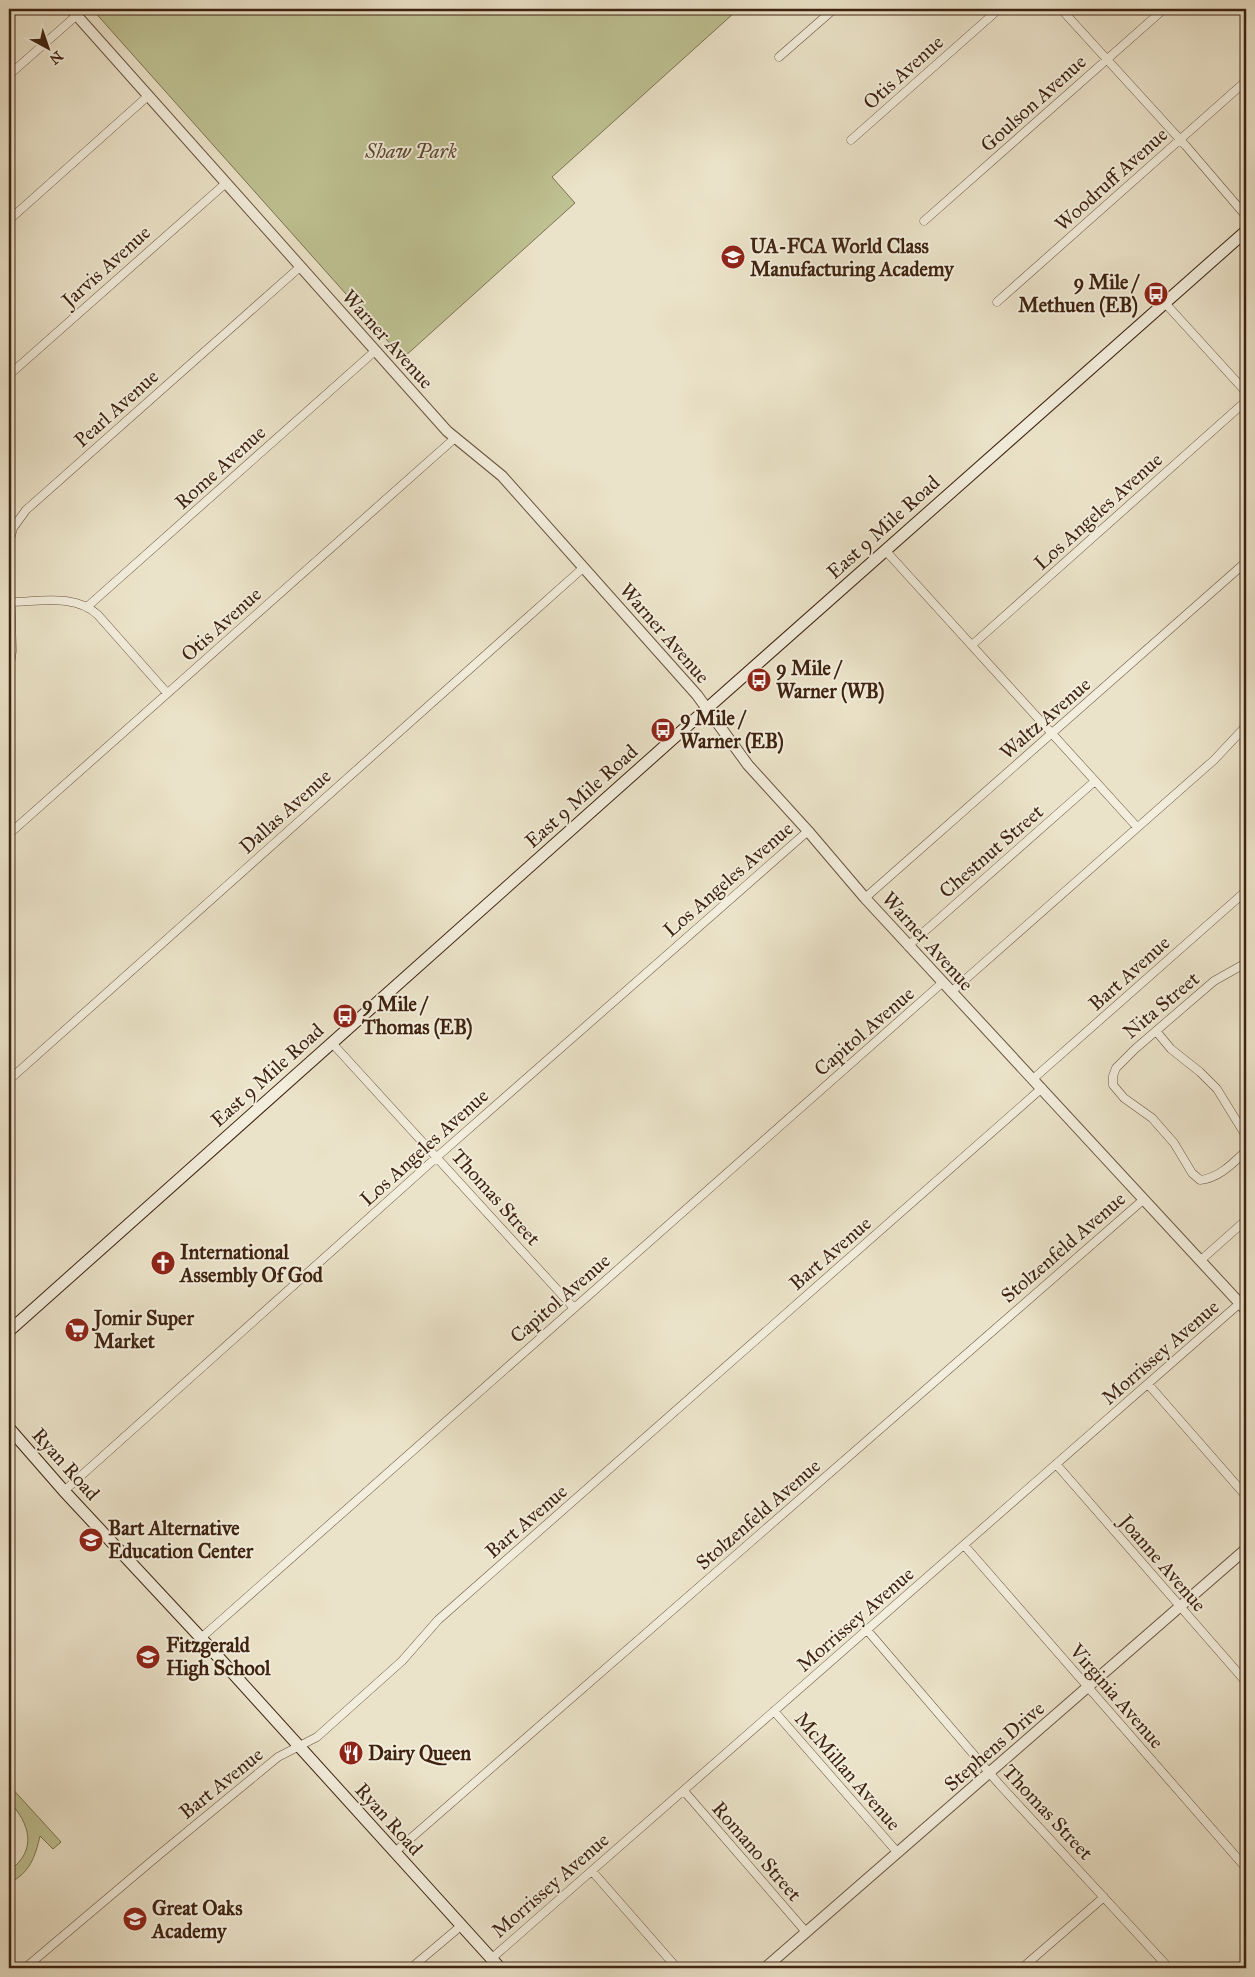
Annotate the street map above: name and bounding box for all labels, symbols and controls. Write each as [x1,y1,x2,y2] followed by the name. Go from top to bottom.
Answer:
[22,22,72,72] north arrow
[858,30,948,114] street label: Otis Avenue
[46,47,66,68] text: N
[975,49,1091,157] street label: Goulson Avenue
[1050,122,1172,236] street label: Woodruff Avenue
[364,139,457,163] park label: Shaw Park
[55,220,156,314] street label: Jarvis Avenue
[750,234,955,282] place label: UA-FCA World Class Manufacturing Academy
[720,244,746,270] school or university icon: UA-FCA World Class Manufacturing Academy
[1018,270,1141,318] place label: 9 Mile / Methuen (EB)
[1143,281,1169,307] bus stop icon: 9 Mile / Methuen (EB)
[337,285,439,393] street label: Warner Avenue
[69,364,163,452] street label: Pearl Avenue
[170,420,270,514] street label: Rome Avenue
[1029,447,1168,575] street label: Los Angeles Avenue
[822,470,944,584] street label: East 9 Mile Road
[615,578,715,688] street label: Warner Avenue
[176,582,266,666] street label: Otis Avenue
[776,656,885,704] place label: 9 Mile / Warner (WB)
[746,667,772,693] bus stop icon: 9 Mile / Warner (WB)
[995,672,1095,764] street label: Waltz Avenue
[680,706,784,754] place label: 9 Mile / Warner (EB)
[650,717,676,743] bus stop icon: 9 Mile / Warner (EB)
[520,739,642,853] street label: East 9 Mile Road
[234,764,336,858] street label: Dallas Avenue
[934,799,1048,903] street label: Chestnut Street
[658,816,798,943] street label: Los Angeles Avenue
[877,887,979,995] street label: Warner Avenue
[1084,930,1174,1016] street label: Bart Avenue
[1118,966,1204,1044] street label: Nita Street
[809,981,919,1081] street label: Capitol Avenue
[361,992,473,1040] place label: 9 Mile / Thomas (EB)
[332,1003,358,1029] bus stop icon: 9 Mile / Thomas (EB)
[206,1018,328,1132] street label: East 9 Mile Road
[355,1083,494,1211] street label: Los Angeles Avenue
[446,1144,546,1250] street label: Thomas Street
[996,1186,1130,1308] street label: Stolzenfeld Avenue
[784,1211,876,1295] street label: Bart Avenue
[178,1240,324,1288] place label: International Assembly Of God
[505,1248,615,1348] street label: Capitol Avenue
[150,1250,176,1276] church icon: International Assembly Of God
[1096,1295,1224,1409] street label: Morrissey Avenue
[91,1306,194,1353] place label: Jomir Super Market
[64,1317,90,1343] supermarket icon: Jomir Super Market
[27,1423,105,1505] street label: Ryan Road
[691,1453,825,1575] street label: Stolzenfeld Avenue
[480,1479,572,1563] street label: Bart Avenue
[1112,1508,1212,1617] street label: Joanne Avenue
[108,1516,254,1563] place label: Bart Alternative Education Center
[78,1527,104,1553] school or university icon: Bart Alternative Education Center
[791,1562,919,1676] street label: Morrissey Avenue
[166,1633,271,1681] place label: Fitzgerald High School
[1064,1638,1169,1754] street label: Virginia Avenue
[135,1644,161,1670] school or university icon: Fitzgerald High School
[939,1696,1049,1796] street label: Stephens Drive
[790,1707,906,1835] street label: McMillan Avenue
[338,1740,364,1766] restaurant icon: Dairy Queen
[368,1741,471,1766] place label: Dairy Queen
[174,1742,268,1824] street label: Bart Avenue
[998,1759,1098,1865] street label: Thomas Street
[350,1778,428,1860] street label: Ryan Road
[707,1796,807,1906] street label: Romano Street
[486,1828,614,1942] street label: Morrissey Avenue
[150,1896,243,1944] place label: Great Oaks Academy
[122,1906,148,1932] school or university icon: Great Oaks Academy

